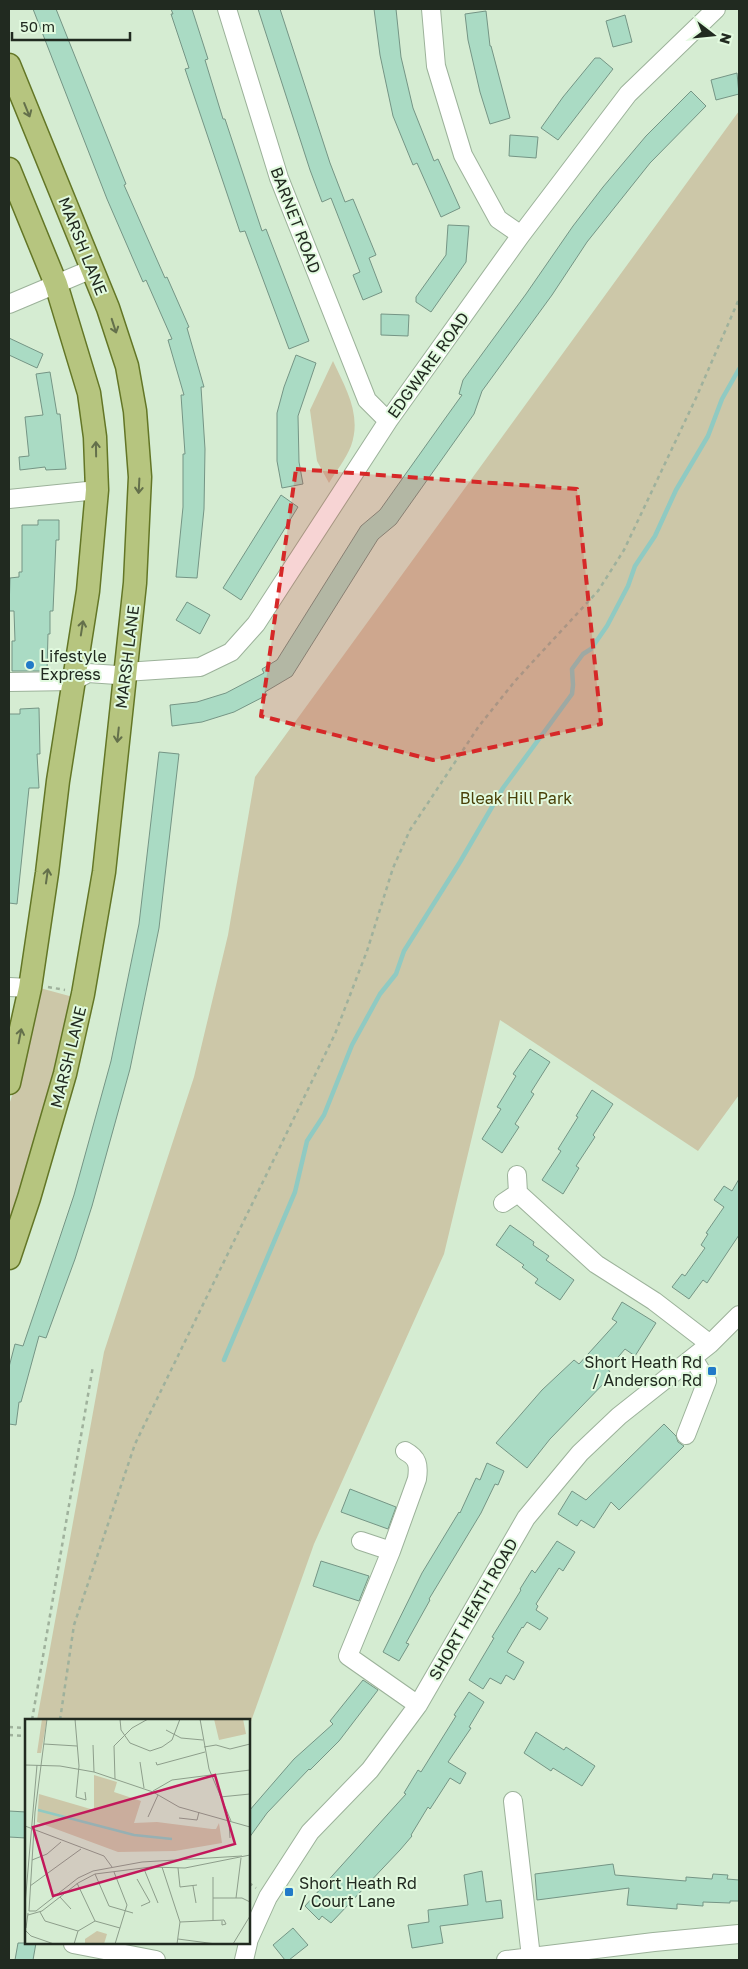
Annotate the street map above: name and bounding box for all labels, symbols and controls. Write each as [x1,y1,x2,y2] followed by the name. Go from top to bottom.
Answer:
[12,10,130,42] scale bar
[688,10,738,60] north arrow
[20,17,55,35] text: 50 m
[716,31,736,46] text: N
[23,102,33,117] one-way arrow
[267,164,325,276] street label: BARNET ROAD
[54,194,112,298] street label: MARSH LANE
[383,308,473,422] street label: EDGWARE ROAD
[110,318,119,333] one-way arrow
[91,441,100,457] one-way arrow
[135,477,144,493] one-way arrow
[111,604,143,710] street label: MARSH LANE
[78,621,88,637] one-way arrow
[40,646,107,684] place label: Lifestyle Express
[24,659,36,671] marker: Lifestyle Express
[113,726,123,742] one-way arrow
[460,788,572,808] park label: Bleak Hill Park
[42,868,52,884] one-way arrow
[46,1004,90,1110] street label: MARSH LANE
[16,1028,25,1044] one-way arrow
[584,1352,702,1390] place label: Short Heath Rd / Anderson Rd
[706,1365,718,1377] marker: Short Heath Rd / Anderson Rd
[424,1534,522,1684] street label: SHORT HEATH ROAD
[25,1719,250,1944] inset map
[299,1873,417,1911] place label: Short Heath Rd / Court Lane
[283,1886,295,1898] marker: Short Heath Rd / Court Lane

